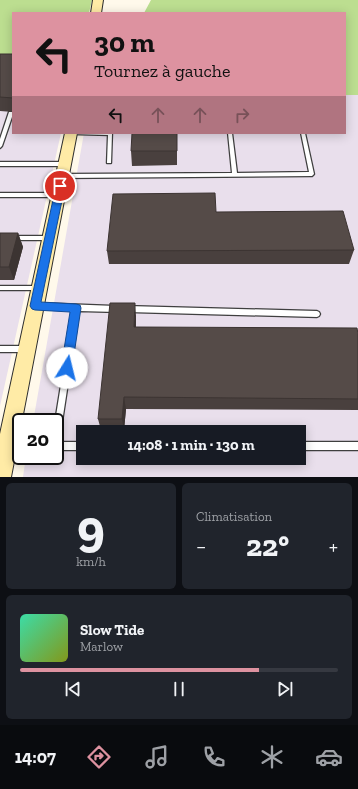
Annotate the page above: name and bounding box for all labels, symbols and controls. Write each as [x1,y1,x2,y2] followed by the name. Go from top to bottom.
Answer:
[94,26,155,59] text: 30 m
[28,28,80,80] icon: left
[94,60,230,82] text: Tournez à gauche
[105,104,127,126] icon: left
[147,104,169,126] icon: ahead
[189,104,211,126] icon: ahead
[231,104,253,126] icon: right
[43,169,77,203] pin
[49,175,71,197] icon: arrive
[46,347,88,389] position arrow
[12,413,64,465] speed limit sign: 20
[127,436,255,454] text: 14:08 · 1 min · 130 m
[77,497,105,559] text: 9
[196,509,272,524] text: Climatisation
[246,528,289,564] text: 22°
[196,533,206,560] text: −
[329,533,338,560] text: +
[76,554,106,569] text: km/h
[80,621,144,639] text: Slow Tide
[80,639,123,654] text: Marlow
[62,678,84,700] icon: previous
[168,678,190,700] icon: pause
[274,678,296,700] icon: next
[85,743,113,771] icon: directions
[143,743,171,771] icon: music
[200,743,228,771] icon: phone
[258,743,286,771] icon: climate
[315,743,343,771] icon: car
[15,746,56,768] text: 14:07

